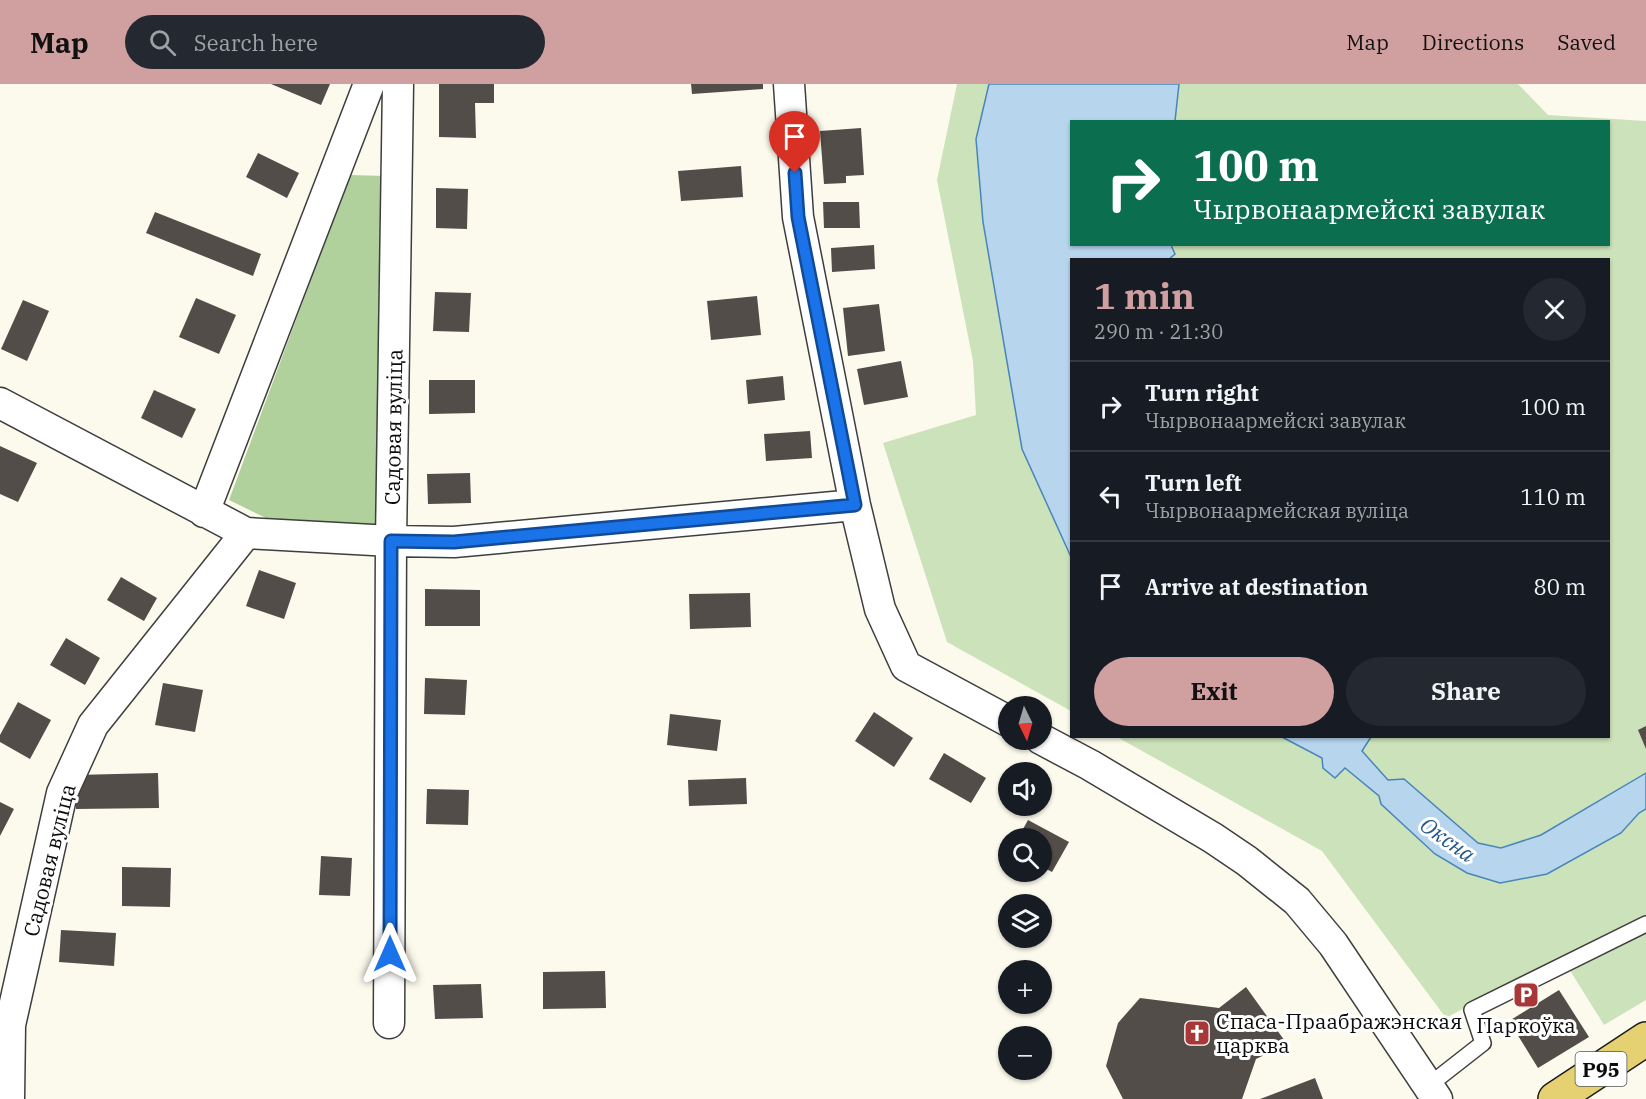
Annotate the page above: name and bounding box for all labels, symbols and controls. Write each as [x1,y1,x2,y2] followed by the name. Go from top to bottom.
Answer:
[125,15,545,69] search box
[30,24,89,61] text: Map
[146,26,179,59] icon: search
[194,28,318,57] text: Search here
[1346,28,1389,56] text: Map
[1422,28,1524,56] text: Directions
[1557,28,1616,56] text: Saved
[769,111,820,173] pin
[778,120,811,153] icon: arrive
[1193,138,1319,193] text: 100 m
[1094,144,1172,222] icon: right
[1193,191,1545,226] text: Чырвонаармейскі завулак
[1094,272,1195,319] text: 1 min
[1523,278,1586,341] button: close
[1094,318,1223,345] text: 290 m · 21:30
[378,349,408,505] street label: Садовая вуліца
[1145,378,1259,407] text: Turn right
[1094,390,1127,423] icon: right
[1520,392,1586,421] text: 100 m
[1145,407,1406,434] text: Чырвонаармейскі завулак
[1145,468,1241,497] text: Turn left
[1094,480,1127,513] icon: left
[1520,482,1586,511] text: 110 m
[1145,497,1409,524] text: Чырвонаармейская вуліца
[1094,570,1127,603] icon: arrive
[1145,572,1368,601] text: Arrive at destination
[1534,572,1586,601] text: 80 m
[1094,657,1334,726] button: Exit
[1346,657,1586,726] button: Share
[998,696,1052,750] north arrow
[998,696,1052,1080] map controls
[998,762,1052,816] button: sound
[17,781,81,939] street label: Садовая вуліца
[1415,810,1481,868] water label: Оксна
[998,828,1052,882] button: search
[998,894,1052,948] button: layers
[358,922,422,986] position arrow
[998,960,1052,1014] button: +
[1511,980,1541,1010] parking icon: Паркоўка
[1216,1007,1462,1059] place label: Спаса-Праабражэнская царква
[1476,1011,1576,1039] place label: Паркоўка
[1182,1018,1212,1048] church icon: Спаса-Праабражэнская царква
[998,1026,1052,1080] button: −
[1576,1052,1626,1086] road number: Р95

